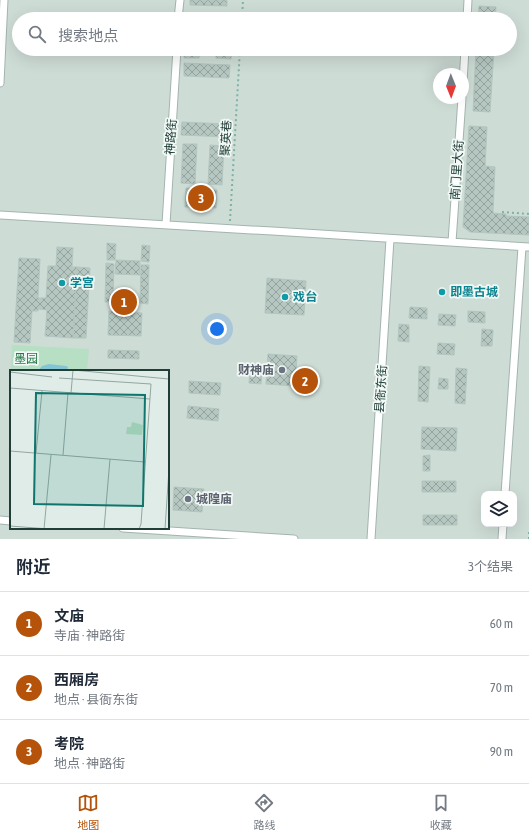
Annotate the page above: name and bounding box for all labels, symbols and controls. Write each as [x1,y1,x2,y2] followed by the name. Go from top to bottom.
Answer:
[12,12,517,56] search box
[26,23,48,45] icon: search
[58,27,118,44] text: 搜索地点
[433,68,469,104] north arrow
[163,119,179,155] street label: 神路街
[218,120,234,156] street label: 聚英巷
[448,140,466,200] street label: 南门里大街
[188,183,214,213] pin: 3
[70,276,94,290] place label: 学宫
[57,278,67,288] marker: 学宫
[450,285,498,299] place label: 即墨古城
[111,287,137,317] pin: 1
[437,287,447,297] marker: 即墨古城
[293,290,317,304] place label: 戏台
[280,292,290,302] marker: 戏台
[207,319,227,339] your location
[14,352,38,366] park label: 墨园
[238,363,274,377] place label: 财神庙
[277,365,287,375] marker: 财神庙
[372,365,390,413] street label: 县衙东街
[292,366,318,396] pin: 2
[10,370,169,529] inset map
[481,491,517,527] map controls
[481,491,517,527] button: layers
[196,492,232,506] place label: 城隍庙
[183,494,193,504] marker: 城隍庙
[16,557,50,577] text: 附近
[468,559,513,574] text: 3个结果
[54,607,84,624] text: 文庙
[26,616,32,631] text: 1
[490,616,513,631] text: 60 m
[54,628,125,643] text: 寺庙 · 神路街
[54,671,99,688] text: 西厢房
[26,680,32,695] text: 2
[490,680,513,695] text: 70 m
[54,692,138,707] text: 地点 · 县衙东街
[54,735,84,752] text: 考院
[26,744,32,759] text: 3
[490,744,513,759] text: 90 m
[54,756,125,771] text: 地点 · 神路街
[77,792,99,832] tab: 地图
[253,792,275,832] tab: 路线
[430,792,452,832] tab: 收藏

